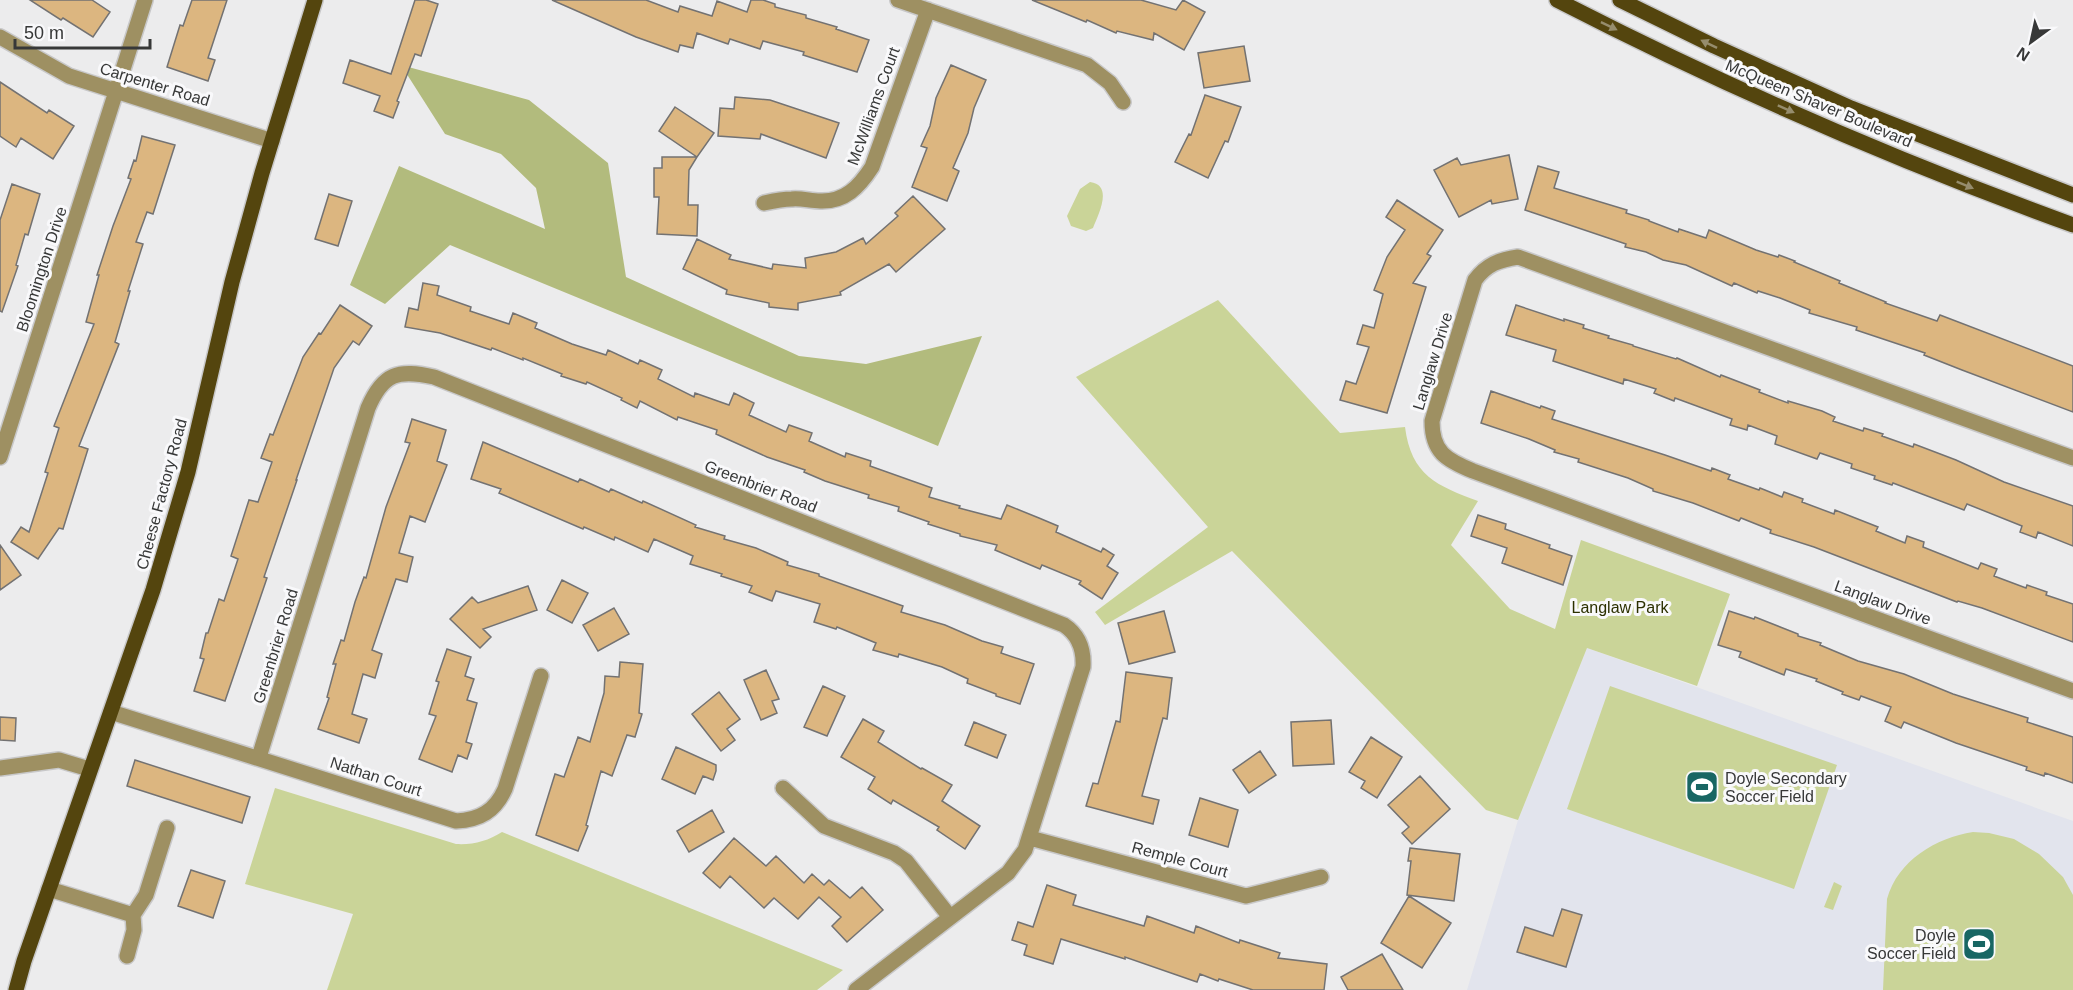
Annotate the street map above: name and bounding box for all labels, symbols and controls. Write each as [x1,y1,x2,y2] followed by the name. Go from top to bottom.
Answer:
[15,12,150,50] scale bar
[2001,12,2061,72] north arrow
[1601,22,1618,31] one-way arrow
[24,23,64,43] text: 50 m
[1700,39,1717,48] one-way arrow
[844,44,903,168] street label: McWilliams Court
[2014,44,2033,64] text: N
[1723,56,1915,151] street label: McQueen Shaver Boulevard
[98,60,212,109] street label: Carpenter Road
[1777,105,1795,114] one-way arrow
[1957,180,1975,190] one-way arrow
[13,204,70,334] street label: Bloomington Drive
[1410,310,1455,412] street label: Langlaw Drive
[133,417,190,571] street label: Cheese Factory Road
[702,457,819,516] street label: Greenbrier Road
[1832,577,1933,628] street label: Langlaw Drive
[250,587,301,706] street label: Greenbrier Road
[1572,599,1669,616] park label: Langlaw Park
[328,754,424,799] street label: Nathan Court
[1684,769,1720,805] sports icon: Doyle Secondary Soccer Field
[1725,770,1847,805] place label: Doyle Secondary Soccer Field
[1130,838,1230,881] street label: Remple Court
[1961,926,1997,962] sports icon: Doyle Soccer Field
[1867,927,1956,962] place label: Doyle Soccer Field

